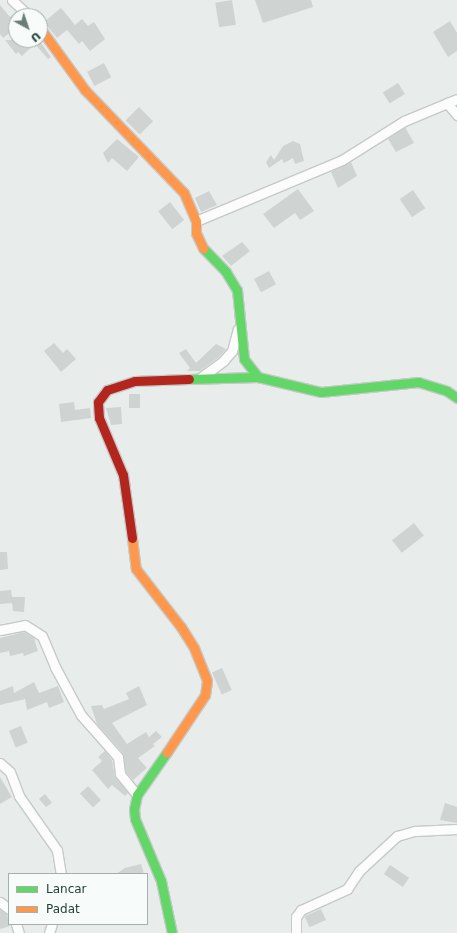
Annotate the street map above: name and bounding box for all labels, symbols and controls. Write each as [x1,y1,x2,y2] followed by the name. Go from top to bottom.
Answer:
[8,8,48,48] north arrow
[28,29,43,45] text: U
[8,873,148,925] legend
[46,882,87,896] text: Lancar
[46,902,80,916] text: Padat

